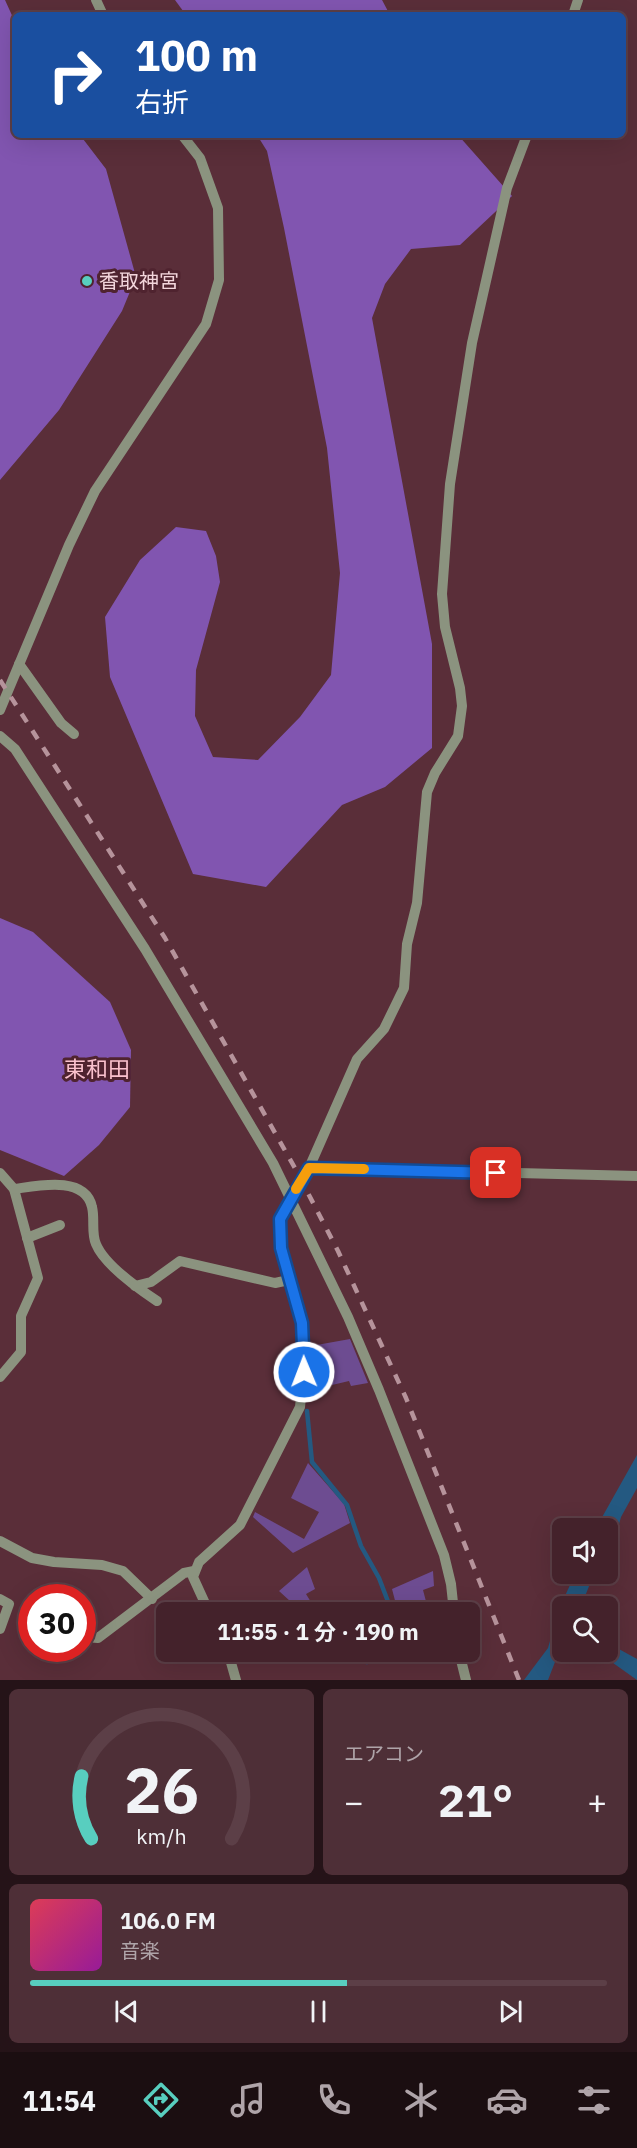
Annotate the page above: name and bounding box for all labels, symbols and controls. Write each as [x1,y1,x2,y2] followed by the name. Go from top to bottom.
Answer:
[135,28,258,83] text: 100 m
[36,36,114,114] icon: right
[135,84,189,119] text: 右折
[99,267,179,294] place label: 香取神宮
[80,274,94,288] marker: 香取神宮
[64,1054,130,1083] district label: 東和田
[470,1147,521,1198] pin
[479,1156,512,1189] icon: arrive
[272,1340,336,1404] position arrow
[552,1518,618,1662] map controls
[552,1518,618,1584] button: sound
[18,1584,96,1662] speed limit sign: 30
[552,1596,618,1662] button: search
[217,1617,419,1646] text: 11:55 · 1 分 · 190 m
[344,1740,424,1767] text: エアコン
[124,1749,199,1830] text: 26
[438,1771,513,1829] text: 21°
[344,1780,364,1823] text: −
[587,1780,607,1823] text: +
[136,1822,187,1850] text: km/h
[120,1906,216,1935] text: 106.0 FM
[120,1937,160,1964] text: 音楽
[110,1995,143,2028] icon: previous
[302,1995,335,2028] icon: pause
[494,1995,527,2028] icon: next
[140,2079,182,2121] icon: directions
[227,2079,269,2121] icon: music
[313,2079,355,2121] icon: phone
[400,2079,442,2121] icon: climate
[486,2079,528,2121] icon: car
[573,2079,615,2121] icon: filters
[22,2083,96,2118] text: 11:54

